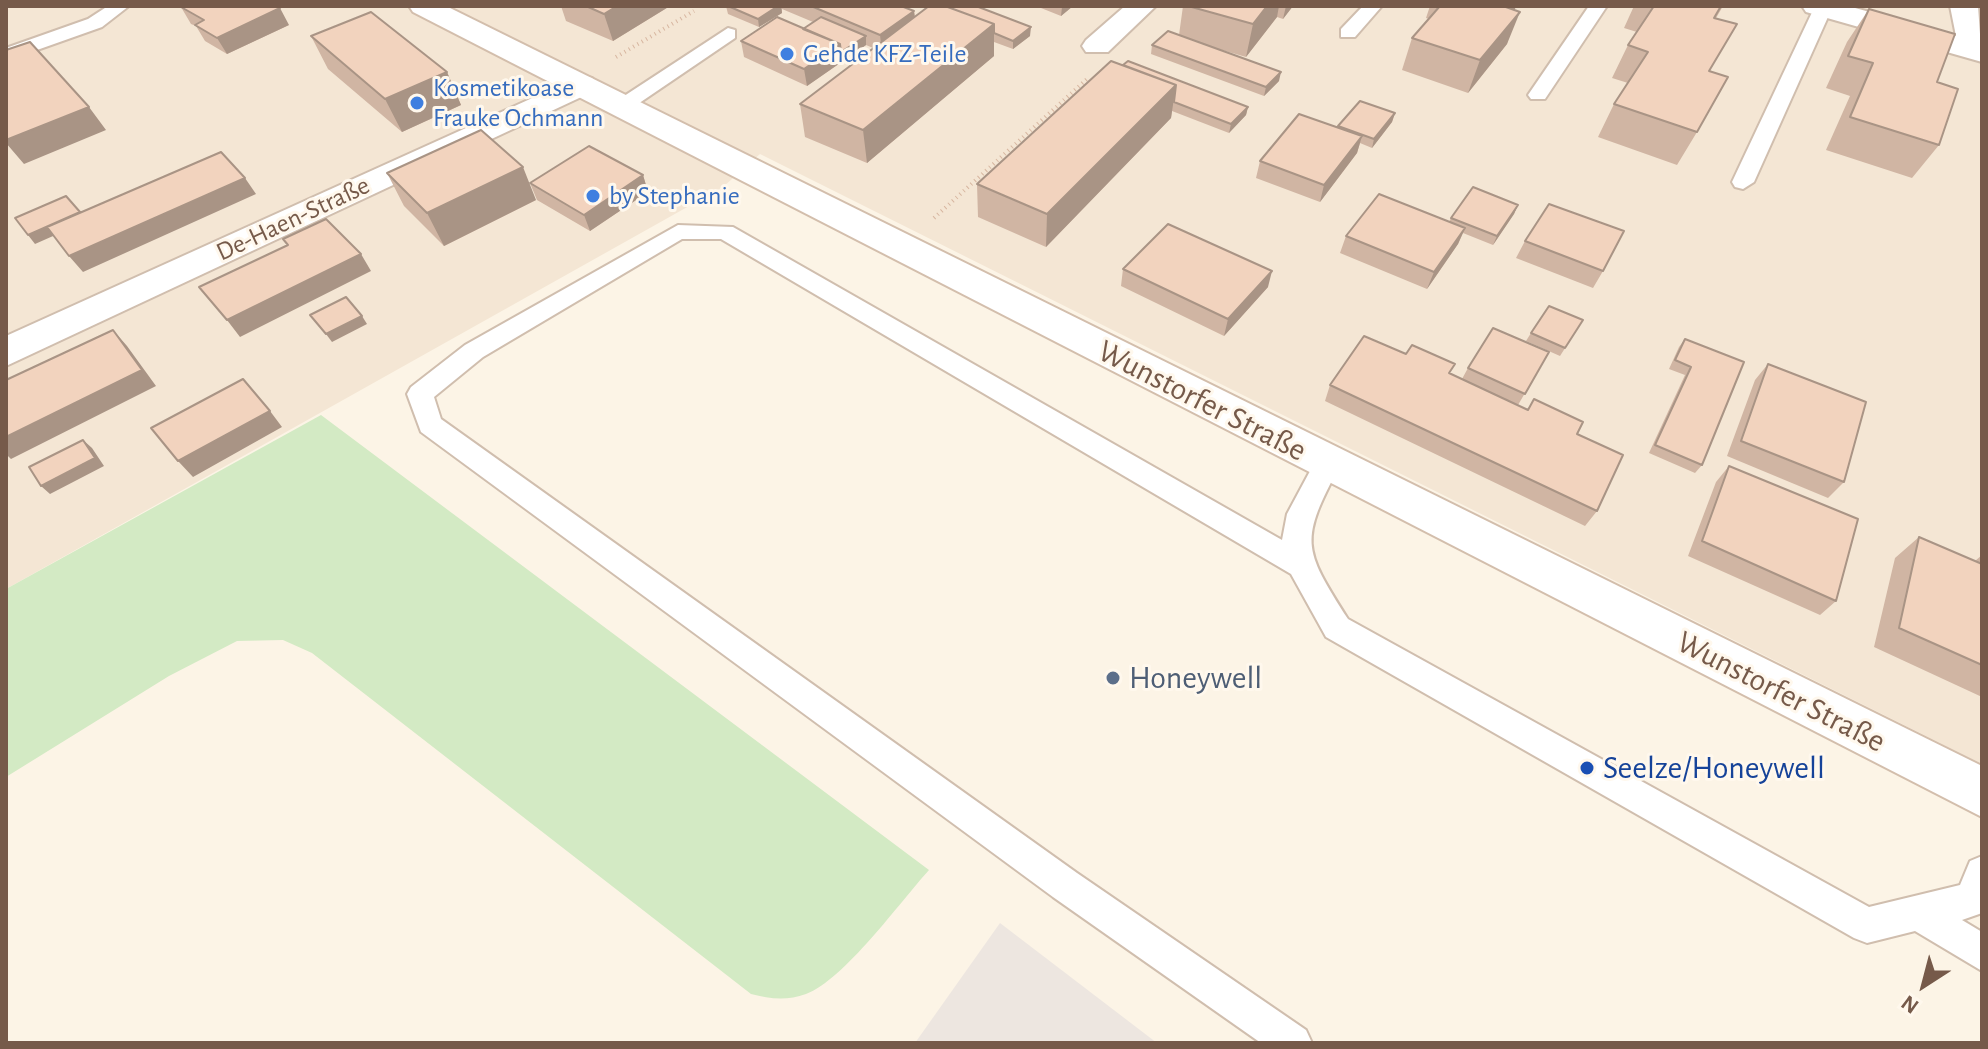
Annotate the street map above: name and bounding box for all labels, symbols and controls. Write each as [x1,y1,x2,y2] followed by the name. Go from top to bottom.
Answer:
[803,38,966,70] place label: Gehde KFZ-Teile
[778,45,796,63] marker: Gehde KFZ-Teile
[433,72,603,134] place label: Kosmetikoase Frauke Ochmann
[408,94,426,112] marker: Kosmetikoase Frauke Ochmann
[211,170,375,268] street label: De-Haen-Straße
[609,180,740,212] place label: by Stephanie
[584,187,602,205] marker: by Stephanie
[1091,332,1313,470] street label: Wunstorfer Straße
[1670,623,1892,761] street label: Wunstorfer Straße
[1129,659,1262,697] place label: Honeywell
[1104,669,1122,687] marker: Honeywell
[1603,749,1825,787] place label: Seelze/Honeywell
[1578,759,1596,777] marker: Seelze/Honeywell
[1884,945,1964,1025] north arrow
[1897,991,1923,1018] text: N

